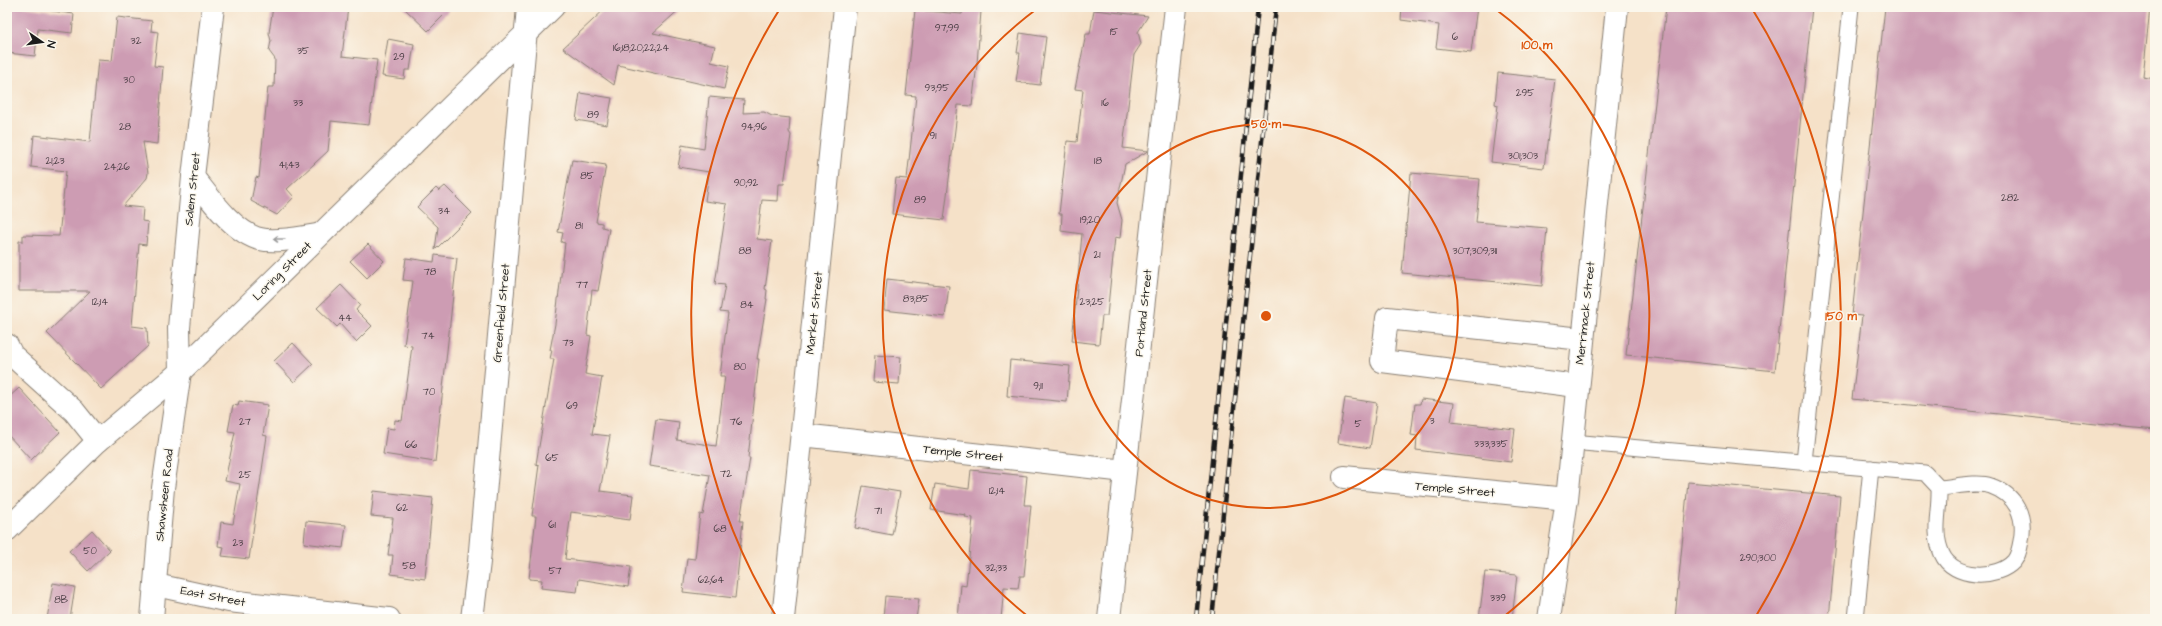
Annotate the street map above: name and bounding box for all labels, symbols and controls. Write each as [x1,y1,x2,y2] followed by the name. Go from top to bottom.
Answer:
[935,21,960,35] house number: 97;99
[22,22,62,62] north arrow
[1110,25,1118,39] house number: 15
[1452,30,1459,44] house number: 6
[131,34,142,48] house number: 32
[1522,37,1553,54] text: 100 m
[43,39,59,49] text: N
[613,41,669,55] house number: 16;18;20;22;24
[297,44,309,58] house number: 35
[393,50,405,64] house number: 29
[123,73,135,87] house number: 30
[925,81,949,95] house number: 93;95
[1516,86,1534,100] house number: 295
[293,96,303,110] house number: 33
[1101,96,1109,110] house number: 16
[587,108,599,122] house number: 89
[1251,116,1282,133] text: 50 m
[119,120,132,134] house number: 28
[741,120,768,134] house number: 94;96
[930,129,937,143] house number: 91
[1508,149,1538,163] house number: 301;303
[180,152,205,226] street label: Salem Street
[45,154,65,168] house number: 21;23
[1094,154,1102,168] house number: 18
[278,158,300,172] house number: 41;43
[104,160,131,174] house number: 24;26
[580,169,594,183] house number: 85
[734,176,759,190] house number: 90;92
[2001,191,2019,205] house number: 282
[914,193,926,207] house number: 89
[438,204,450,218] house number: 34
[1080,213,1100,227] house number: 19;20
[575,219,584,233] house number: 81
[273,235,286,243] one-way arrow
[249,238,317,305] street label: Loring Street
[739,244,752,258] house number: 88
[1453,244,1498,258] house number: 307;309;311
[1093,248,1101,262] house number: 21
[1572,260,1599,366] street label: Merrimack Street
[489,263,514,363] street label: Greenfield Street
[424,265,437,279] house number: 78
[1130,268,1157,358] street label: Portland Street
[802,271,827,355] street label: Market Street
[576,278,588,292] house number: 77
[903,292,929,306] house number: 83;85
[92,295,108,309] house number: 12;14
[1080,295,1104,309] house number: 23;25
[740,298,754,312] house number: 84
[1825,308,1858,325] text: 150 m
[1259,309,1273,323] centre of rings
[338,311,352,325] house number: 44
[422,329,435,343] house number: 74
[562,336,574,350] house number: 73
[734,360,746,374] house number: 80
[1033,379,1043,393] house number: 9;11
[423,385,435,399] house number: 70
[566,399,578,413] house number: 69
[1429,414,1435,428] house number: 3
[239,415,251,429] house number: 27
[730,415,743,429] house number: 76
[1354,417,1362,431] house number: 5
[1474,437,1508,451] house number: 333;335
[405,438,418,452] house number: 66
[922,441,1004,466] street label: Temple Street
[151,448,178,542] street label: Shawsheen Road
[545,451,559,465] house number: 65
[720,467,732,481] house number: 72
[239,468,251,482] house number: 25
[1414,478,1496,501] street label: Temple Street
[989,484,1005,498] house number: 12;14
[396,501,408,515] house number: 62
[874,504,882,518] house number: 71
[548,518,556,532] house number: 61
[714,522,727,536] house number: 68
[233,536,243,550] house number: 23
[83,544,97,558] house number: 50
[1740,551,1776,565] house number: 290;300
[402,559,416,573] house number: 58
[985,561,1007,575] house number: 32;33
[548,564,562,578] house number: 57
[698,573,724,587] house number: 62;64
[179,582,247,611] street label: East Street
[1490,591,1506,605] house number: 339
[54,593,68,607] house number: 8B

